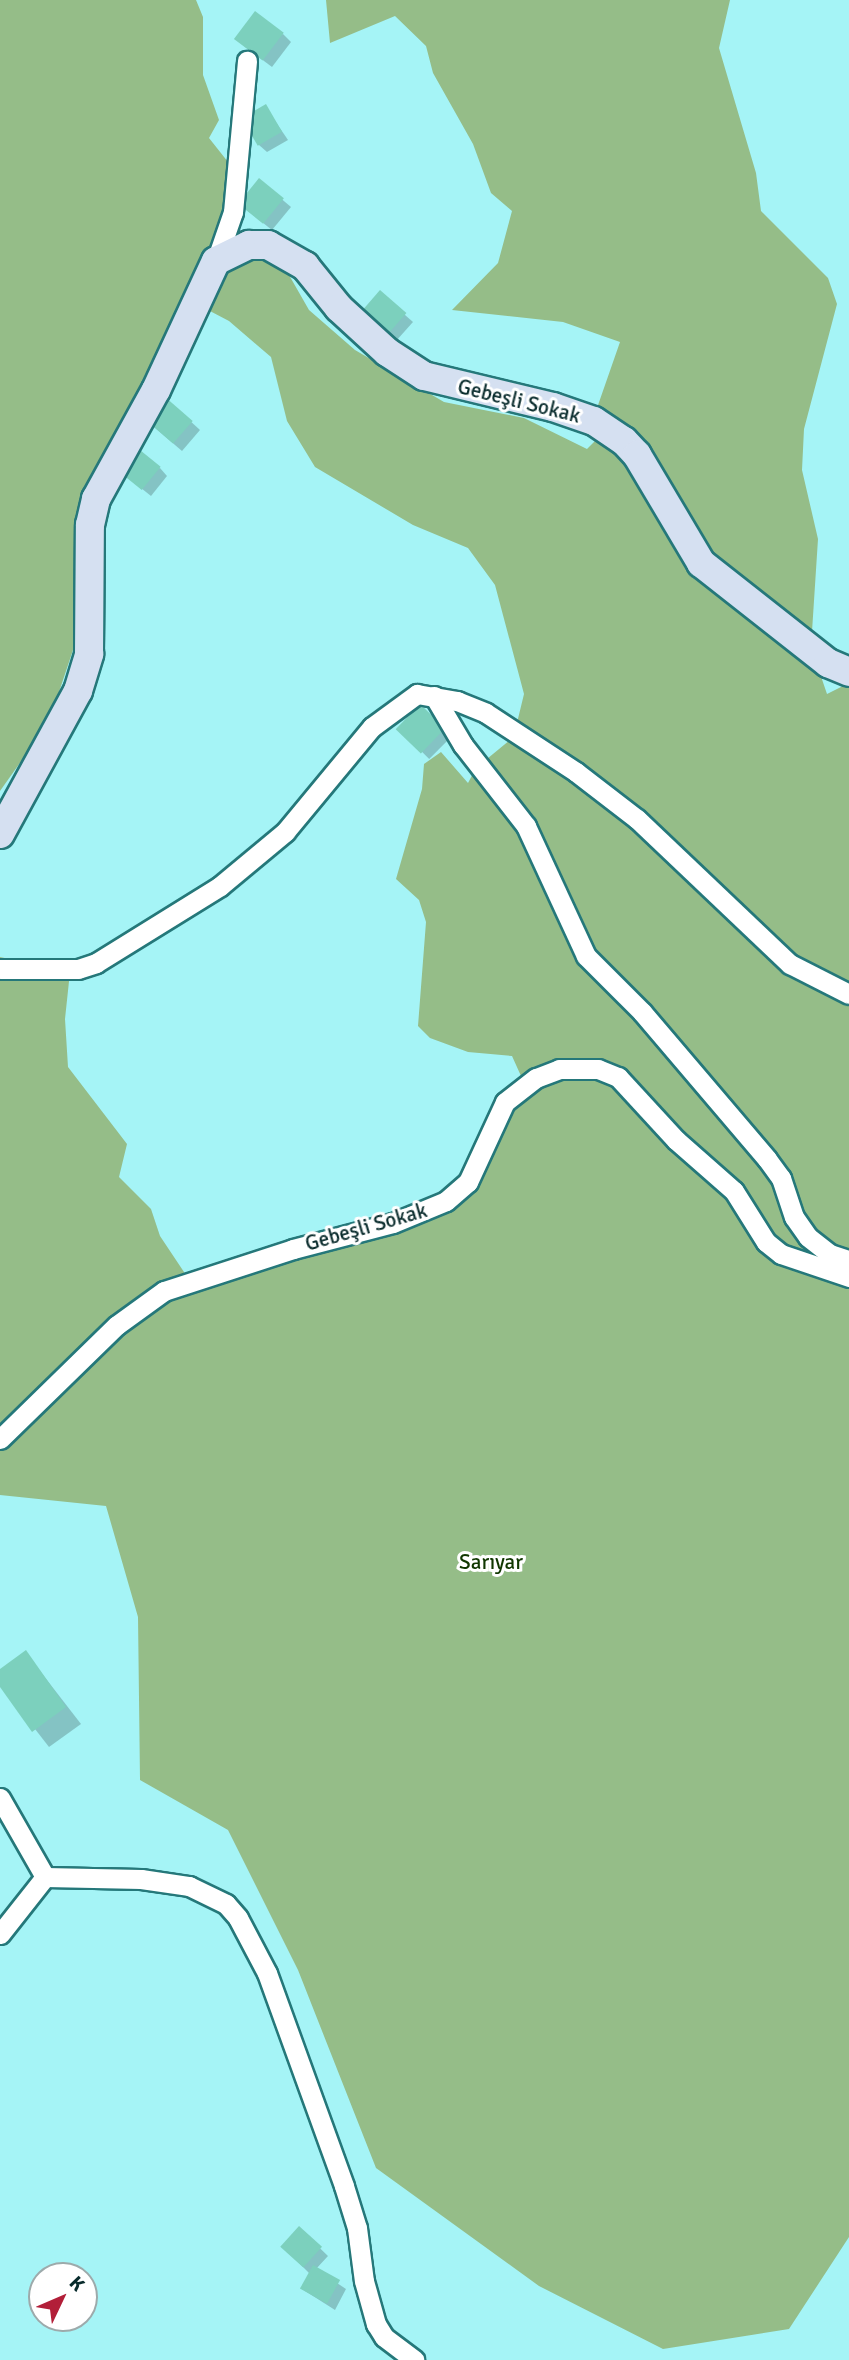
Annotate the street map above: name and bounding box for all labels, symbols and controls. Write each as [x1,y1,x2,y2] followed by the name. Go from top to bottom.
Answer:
[455,374,583,428] street label: Gebeşli Sokak
[302,1198,430,1256] street label: Gebeşli Sokak
[459,1549,523,1575] park label: Sarıyar
[28,2262,98,2332] north arrow
[64,2271,89,2296] text: K

